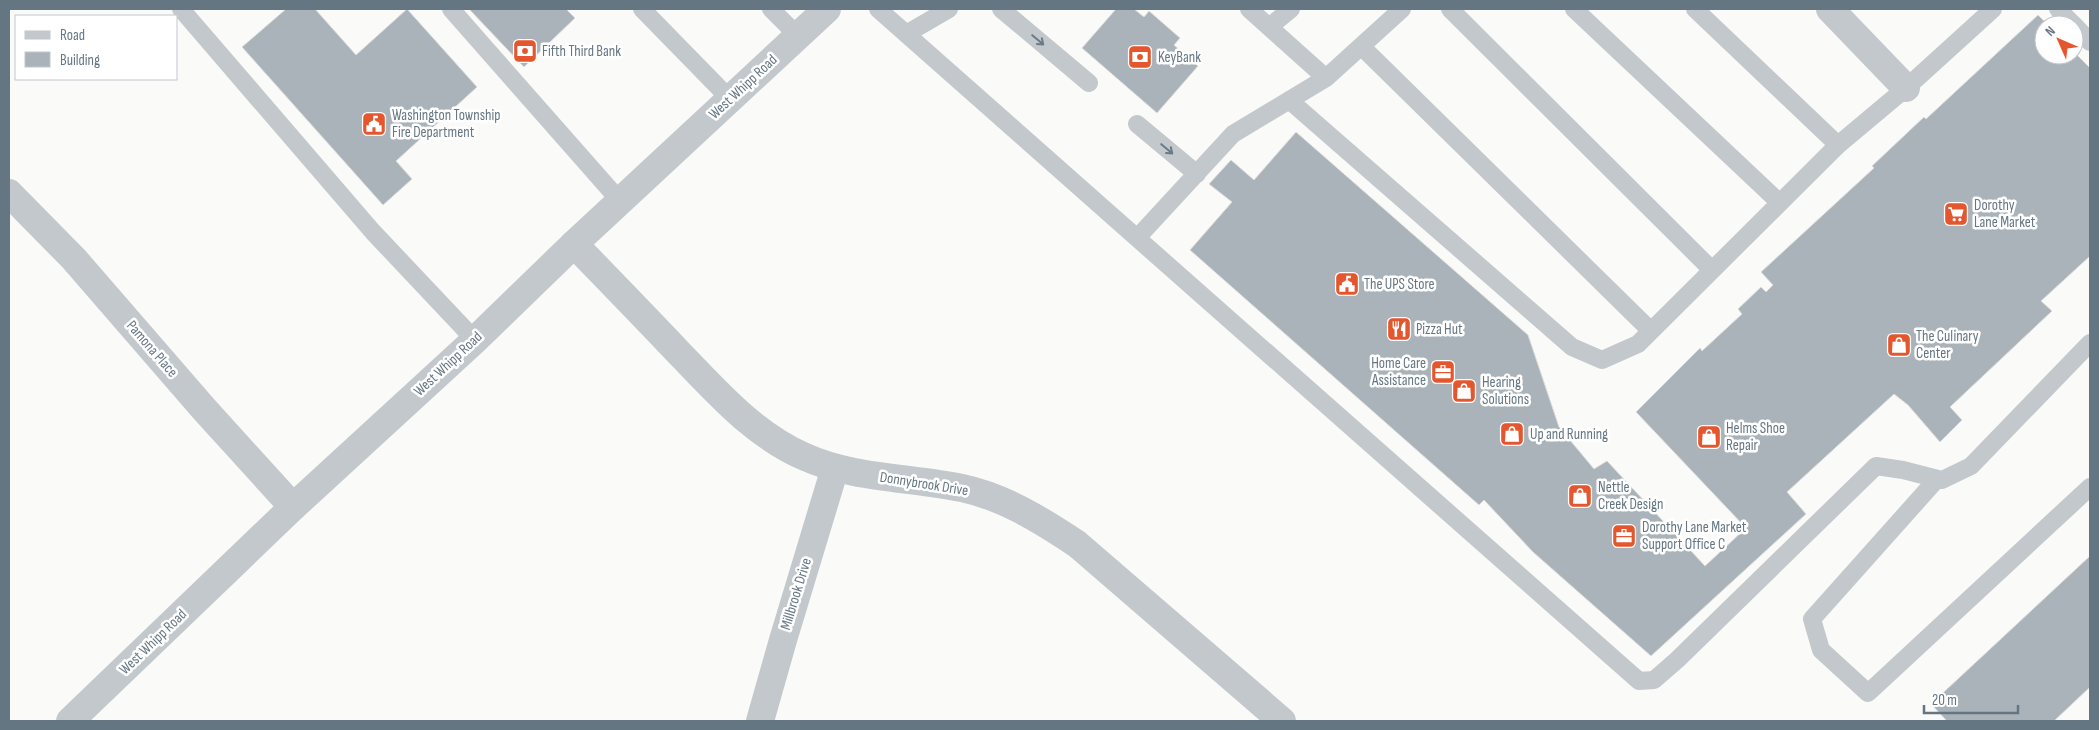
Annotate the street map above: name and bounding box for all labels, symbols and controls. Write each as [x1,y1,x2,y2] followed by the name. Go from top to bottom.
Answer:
[15,15,178,80] legend
[2034,15,2084,65] north arrow
[2042,23,2059,40] text: N
[60,26,85,45] text: Road
[1031,35,1044,46] one-way arrow
[512,38,538,64] bank icon: Fifth Third Bank
[542,42,621,61] place label: Fifth Third Bank
[1127,44,1153,70] bank icon: KeyBank
[1158,48,1201,67] place label: KeyBank
[60,51,100,70] text: Building
[705,51,781,123] street label: West Whipp Road
[392,106,500,142] place label: Washington Township Fire Department
[361,111,387,137] public building icon: Washington Township Fire Department
[1160,143,1173,154] one-way arrow
[1974,196,2036,232] place label: Dorothy Lane Market
[1943,201,1969,227] supermarket icon: Dorothy Lane Market
[1334,271,1360,297] public building icon: The UPS Store
[1364,275,1435,294] place label: The UPS Store
[1386,316,1412,342] restaurant icon: Pizza Hut
[122,317,182,381] street label: Pamona Place
[1416,320,1463,339] place label: Pizza Hut
[1916,327,1979,363] place label: The Culinary Center
[410,328,486,400] street label: West Whipp Road
[1886,332,1912,358] shop icon: The Culinary Center
[1371,354,1426,390] place label: Home Care Assistance
[1430,359,1456,385] office icon: Home Care Assistance
[1482,373,1529,409] place label: Hearing Solutions
[1451,378,1477,404] shop icon: Hearing Solutions
[1726,419,1785,455] place label: Helms Shoe Repair
[1499,421,1525,447] shop icon: Up and Running
[1696,424,1722,450] shop icon: Helms Shoe Repair
[1530,425,1608,444] place label: Up and Running
[878,468,970,500] street label: Donnybrook Drive
[1598,478,1663,514] place label: Nettle Creek Design
[1567,483,1593,509] shop icon: Nettle Creek Design
[1642,518,1747,554] place label: Dorothy Lane Market Support Office C
[1611,523,1637,549] office icon: Dorothy Lane Market Support Office C
[776,556,816,632] street label: Millbrook Drive
[115,605,191,679] street label: West Whipp Road
[1924,682,2018,714] scale bar
[1932,691,1957,710] text: 20 m

